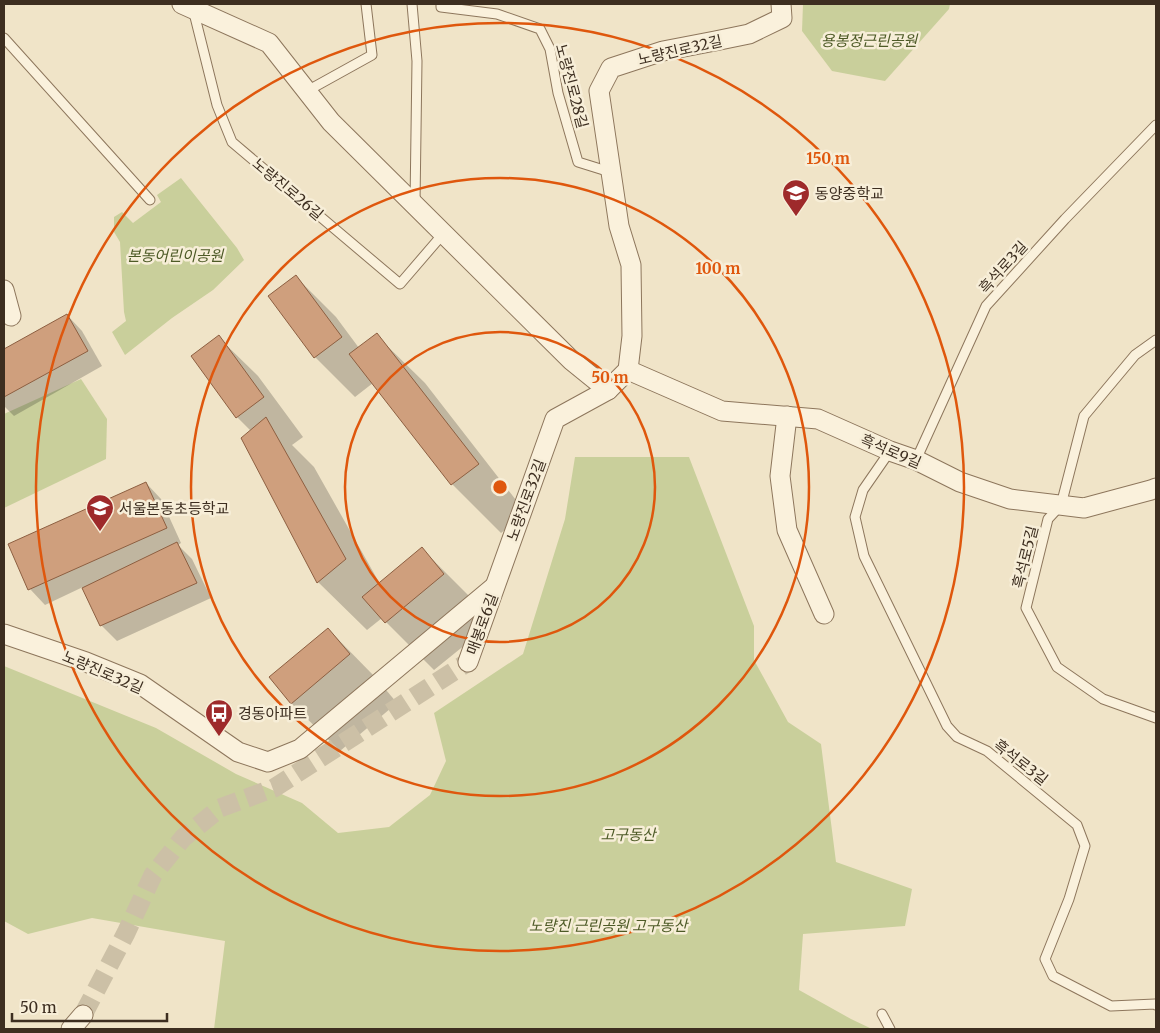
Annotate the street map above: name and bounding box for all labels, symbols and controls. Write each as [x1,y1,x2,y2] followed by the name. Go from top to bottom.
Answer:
[636,31,724,69] street label: 노량진로32길
[821,31,918,50] park label: 용봉정근린공원
[552,42,592,130] street label: 노량진로28길
[806,149,850,168] text: 150 m
[249,154,327,224] street label: 노량진로26길
[781,178,811,217] school or university icon: 동양중학교
[815,184,884,203] place label: 동양중학교
[975,237,1031,297] street label: 흑석로3길
[127,246,224,265] park label: 본동어린이공원
[696,259,740,278] text: 100 m
[591,368,629,387] text: 50 m
[858,430,924,472] street label: 흑석로9길
[502,456,550,544] street label: 노량진로32길
[491,478,509,496] centre of rings
[85,493,115,532] school or university icon: 서울본동초등학교
[119,499,229,518] place label: 서울본동초등학교
[1008,524,1042,590] street label: 흑석로5길
[462,591,502,657] street label: 매봉로6길
[60,646,146,698] street label: 노량진로32길
[204,698,234,737] bus stop icon: 경동아파트
[238,704,307,723] place label: 경동아파트
[990,735,1052,789] street label: 흑석로3길
[600,825,658,844] park label: 고구동산
[529,916,689,935] park label: 노량진 근린공원 고구동산
[12,990,168,1022] scale bar
[20,998,57,1017] text: 50 m

